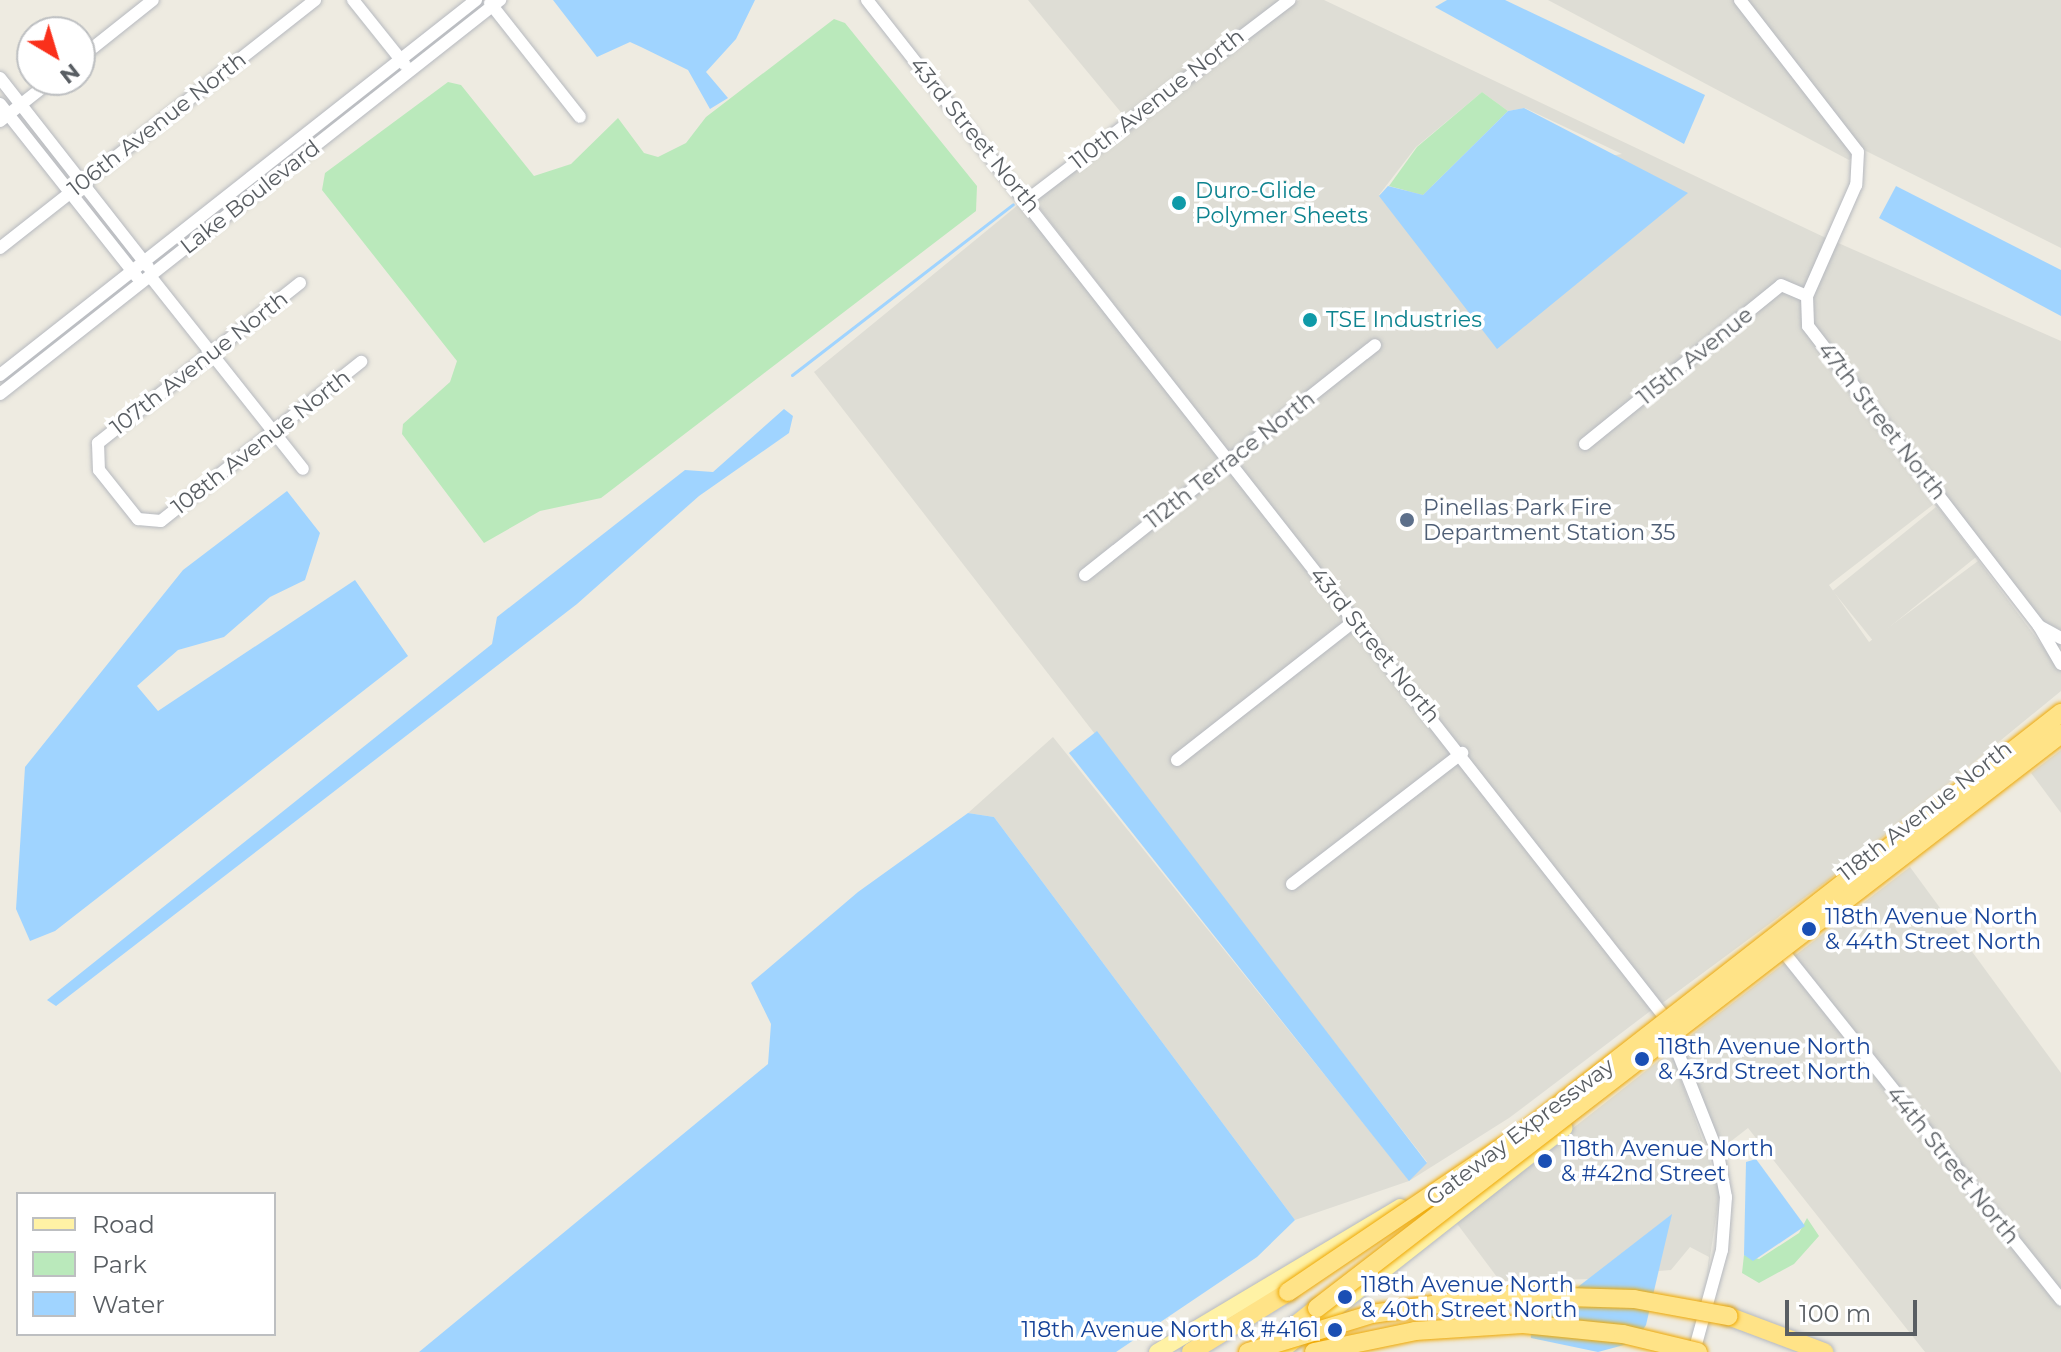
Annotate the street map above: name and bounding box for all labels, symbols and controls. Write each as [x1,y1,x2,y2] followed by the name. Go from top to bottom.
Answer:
[16,16,96,96] north arrow
[1065,23,1249,175] street label: 110th Avenue North
[63,46,251,202] street label: 106th Avenue North
[904,52,1046,218] street label: 43rd Street North
[175,134,325,260] street label: Lake Boulevard
[1195,177,1368,228] place label: Duro-Glide Polymer Sheets
[1170,194,1188,212] marker: Duro-Glide Polymer Sheets
[105,286,293,440] street label: 107th Avenue North
[1632,301,1758,411] street label: 115th Avenue
[1326,307,1482,333] place label: TSE Industries
[1301,311,1319,329] marker: TSE Industries
[1812,337,1952,505] street label: 47th Street North
[166,364,356,520] street label: 108th Avenue North
[1140,386,1320,534] street label: 112th Terrace North
[1423,494,1675,546] place label: Pinellas Park Fire Department Station 35
[1398,511,1416,529] marker: Pinellas Park Fire Department Station 35
[1304,562,1446,728] street label: 43rd Street North
[1833,735,2017,887] street label: 118th Avenue North
[1825,903,2041,954] place label: 118th Avenue North & 44th Street North
[1800,920,1818,938] marker: 118th Avenue North & 44th Street North
[1658,1033,1871,1084] place label: 118th Avenue North & 43rd Street North
[1633,1050,1651,1068] marker: 118th Avenue North & 43rd Street North
[1421,1053,1619,1211] street label: Gateway Expressway
[1881,1081,2025,1249] street label: 44th Street North
[1561,1135,1774,1186] place label: 118th Avenue North & #42nd Street
[1536,1152,1554,1170] marker: 118th Avenue North & #42nd Street
[16,1192,276,1336] legend
[92,1210,155,1239] text: Road
[92,1250,147,1279] text: Park
[1361,1271,1577,1322] place label: 118th Avenue North & 40th Street North
[1789,1284,1921,1334] scale bar
[1336,1288,1354,1306] marker: 118th Avenue North & 40th Street North
[92,1290,165,1319] text: Water
[1799,1299,1871,1328] text: 100 m
[1021,1317,1319,1343] place label: 118th Avenue North & #4161
[1326,1321,1344,1339] marker: 118th Avenue North & #4161

